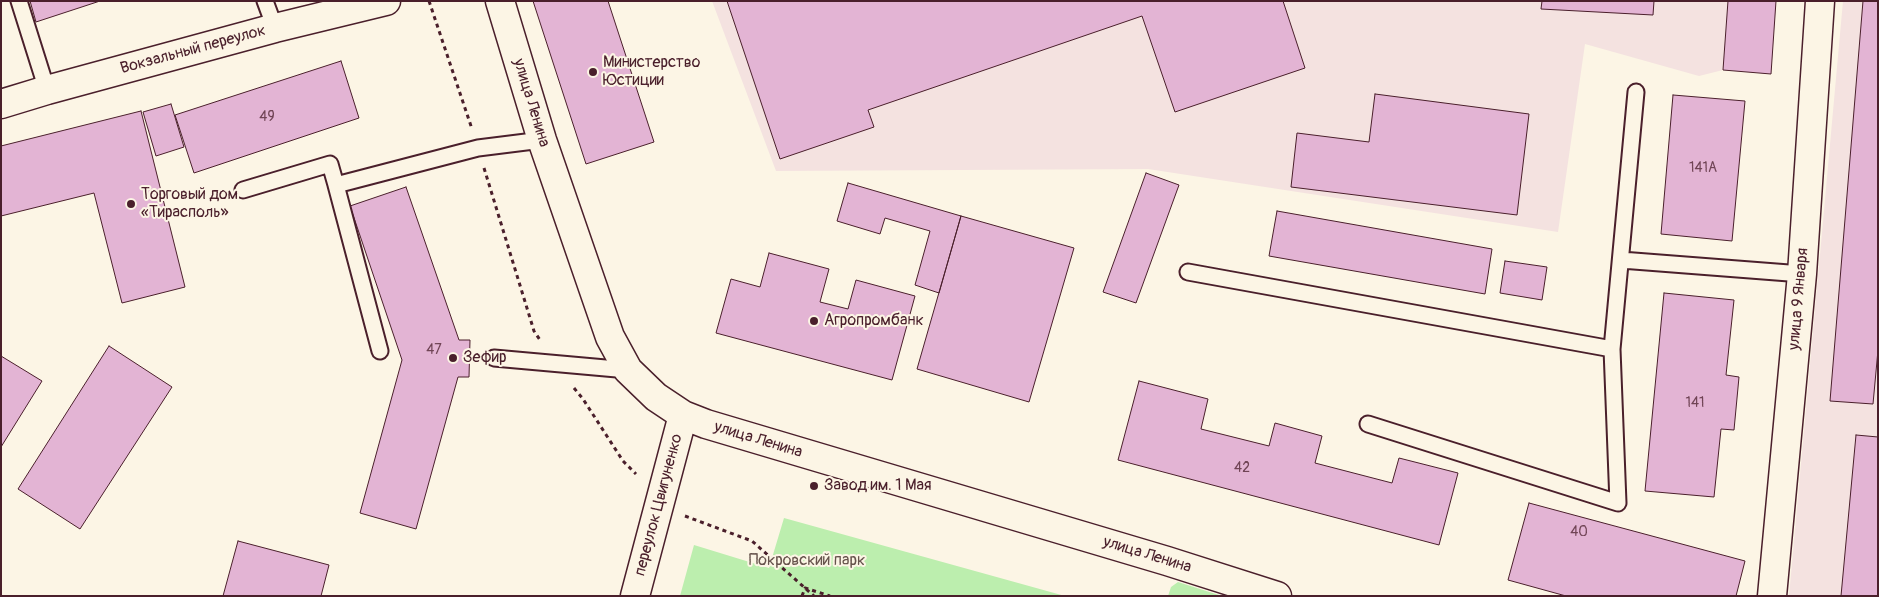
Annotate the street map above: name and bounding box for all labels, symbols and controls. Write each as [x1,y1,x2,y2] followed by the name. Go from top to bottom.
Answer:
[118,21,268,79] street label: Вокзальный переулок
[603,53,700,91] place label: Министерство Юстиции
[508,57,554,149] street label: улица Ленина
[587,66,599,78] marker: Министерство Юстиции
[259,109,275,125] house number: 49
[1689,160,1717,176] house number: 141А
[141,185,238,223] place label: Торговый дом «Тирасполь»
[125,198,137,210] marker: Торговый дом «Тирасполь»
[1785,247,1813,351] street label: улица 9 Января
[824,311,924,331] place label: Агропромбанк
[808,315,820,327] marker: Агропромбанк
[426,342,442,358] house number: 47
[463,348,506,368] place label: Зефир
[447,352,459,364] marker: Зефир
[1685,395,1705,411] house number: 141
[712,417,804,463] street label: улица Ленина
[631,432,687,578] street label: переулок Цвигуненко
[1234,460,1250,476] house number: 42
[824,476,931,496] place label: Завод им. 1 Мая
[808,480,820,492] marker: Завод им. 1 Мая
[1570,524,1588,540] house number: 40
[1101,532,1193,578] street label: улица Ленина
[749,551,865,571] park label: Покровский парк

